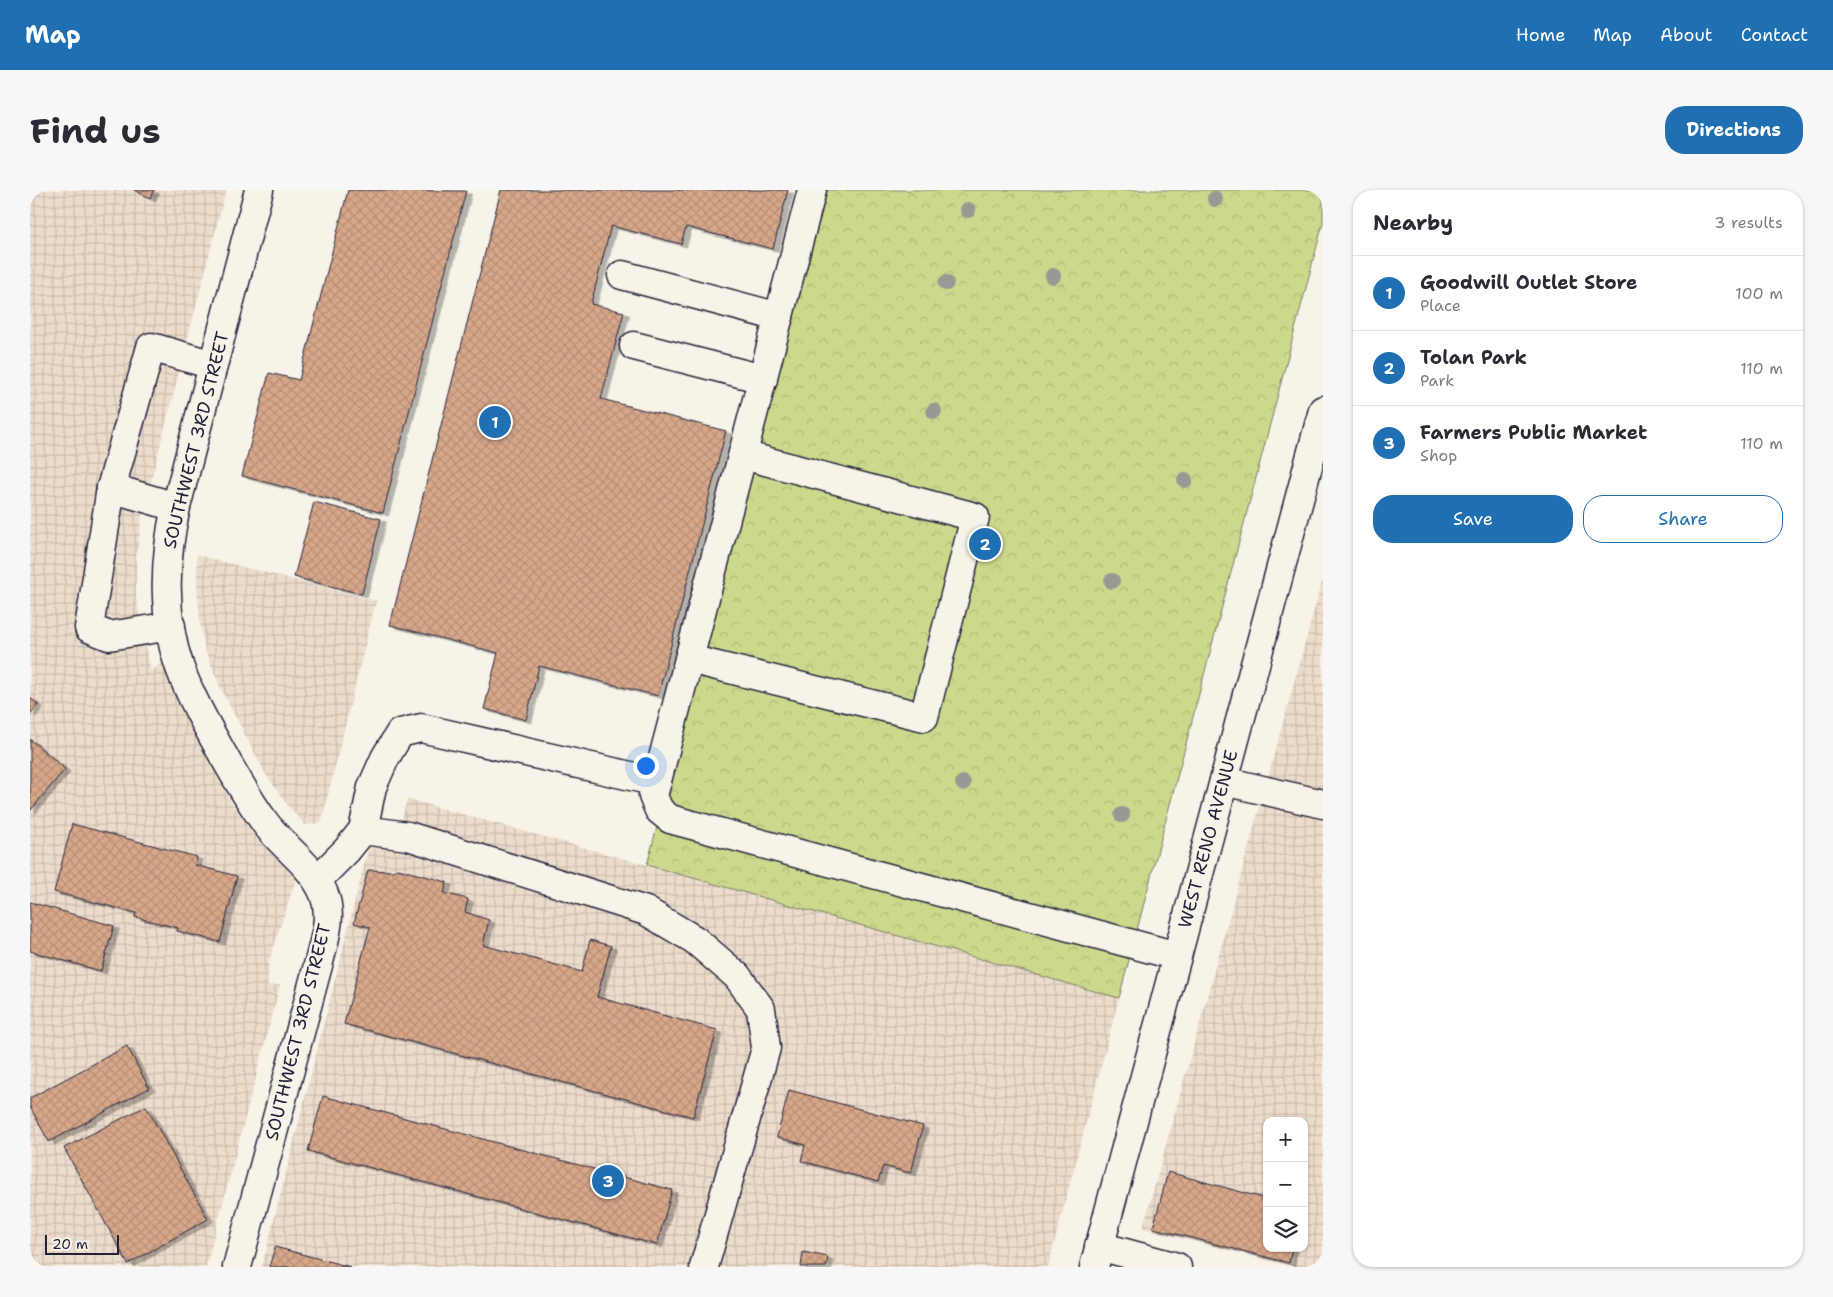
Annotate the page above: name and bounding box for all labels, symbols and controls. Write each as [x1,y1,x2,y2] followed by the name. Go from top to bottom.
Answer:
[25,19,81,51] text: Map
[1516,23,1565,47] text: Home
[1593,23,1632,47] text: Map
[1660,23,1713,47] text: About
[1741,23,1808,47] text: Contact
[1665,106,1803,154] button: Directions
[30,107,161,154] text: Find us
[1373,209,1453,237] text: Nearby
[1714,212,1783,233] text: 3 results
[1420,270,1637,295] text: Goodwill Outlet Store
[1385,283,1393,304] text: 1
[1735,283,1783,304] text: 100 m
[1420,295,1461,316] text: Place
[157,329,235,551] street label: SOUTHWEST 3RD STREET
[1420,345,1527,370] text: Tolan Park
[1383,358,1395,379] text: 2
[1740,358,1783,379] text: 110 m
[1420,370,1454,391] text: Park
[479,403,511,441] pin: 1
[1420,420,1647,445] text: Farmers Public Market
[1383,433,1395,454] text: 3
[1740,433,1783,454] text: 110 m
[1420,445,1457,466] text: Shop
[1373,495,1573,543] button: Save
[1583,495,1783,543] button: Share
[969,525,1001,563] pin: 2
[1173,747,1243,931] street label: WEST RENO AVENUE
[633,753,659,779] your location
[259,921,337,1143] street label: SOUTHWEST 3RD STREET
[1263,1117,1308,1252] map controls
[1263,1117,1308,1162] button: +
[592,1162,624,1200] pin: 3
[1263,1162,1308,1207] button: −
[1263,1207,1308,1252] button: layers
[45,1232,119,1255] scale bar
[52,1235,88,1253] text: 20 m

